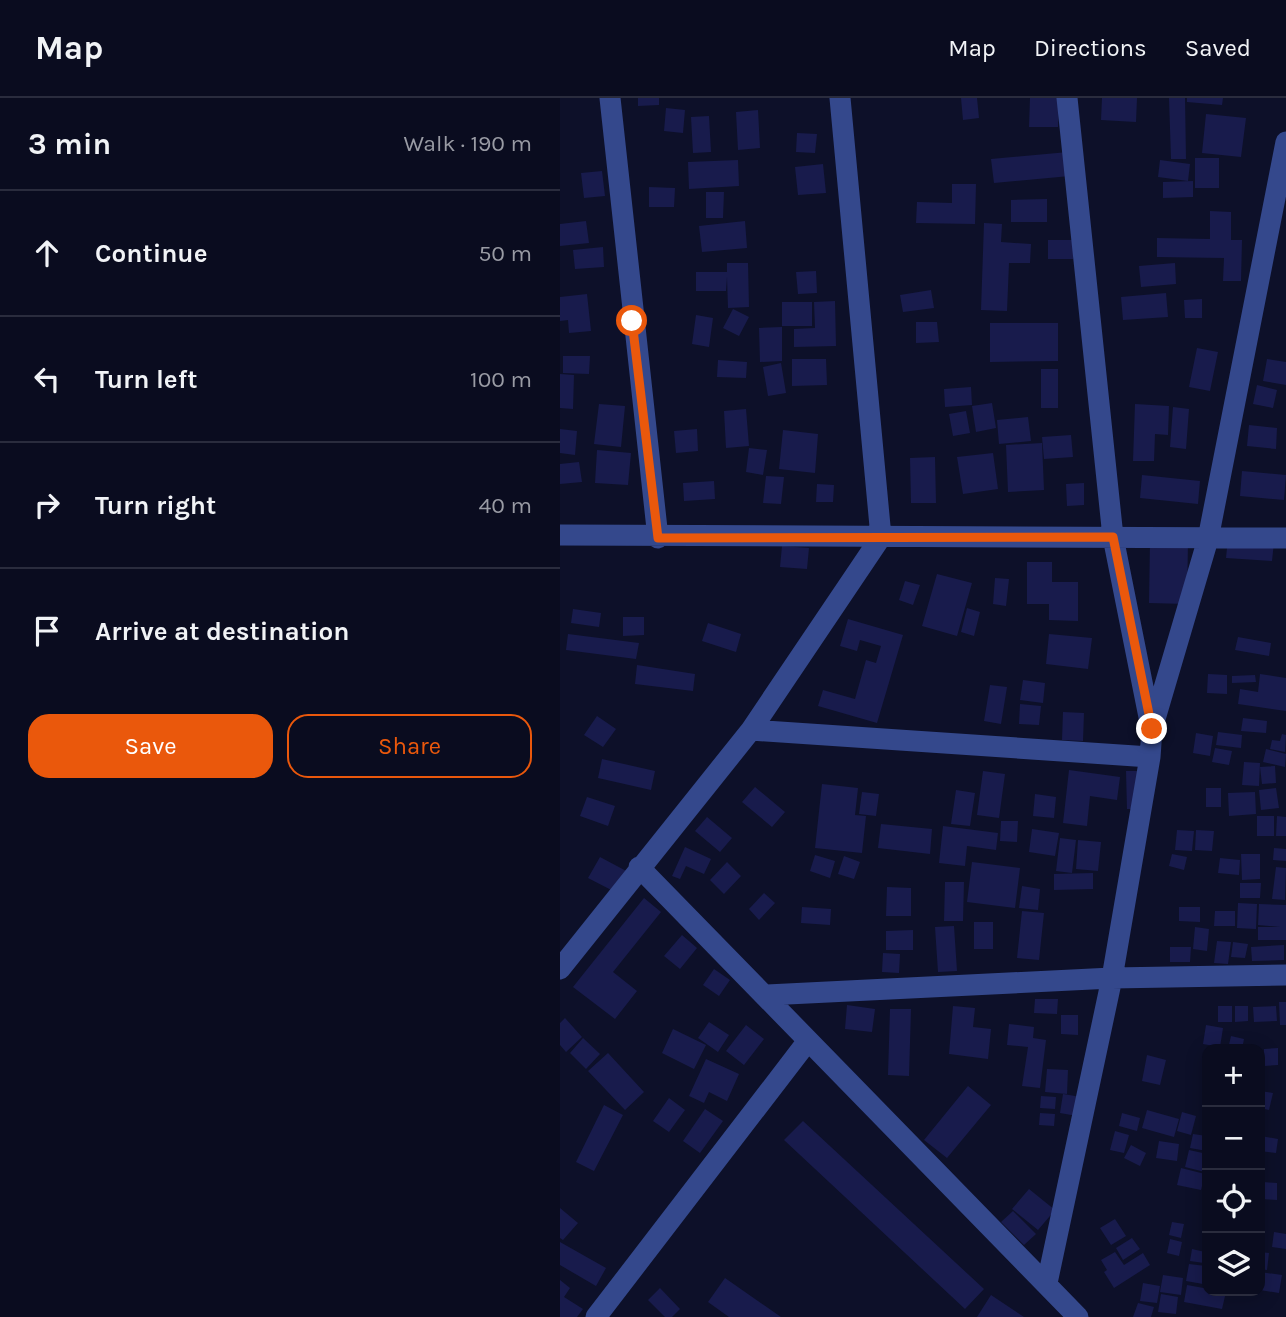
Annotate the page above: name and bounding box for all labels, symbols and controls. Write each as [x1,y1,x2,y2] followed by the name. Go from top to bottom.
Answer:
[35,29,103,67] text: Map
[948,34,996,62] text: Map
[1034,34,1147,62] text: Directions
[1185,34,1251,62] text: Saved
[28,126,111,162] text: 3 min
[404,130,532,157] text: Walk · 190 m
[28,234,66,272] icon: ahead
[95,238,207,269] text: Continue
[478,240,532,267] text: 50 m
[616,305,647,336] route start
[28,360,66,398] icon: left
[95,364,197,395] text: Turn left
[470,366,532,393] text: 100 m
[28,486,66,524] icon: right
[95,490,216,521] text: Turn right
[479,492,532,519] text: 40 m
[28,612,66,650] icon: arrive
[95,616,349,647] text: Arrive at destination
[1136,713,1167,744] route end
[28,714,273,778] button: Save
[287,714,532,778] button: Share
[1202,1044,1265,1296] map controls
[1202,1044,1265,1107] button: +
[1202,1107,1265,1170] button: −
[1202,1170,1265,1233] button: locate
[1202,1233,1265,1296] button: layers

